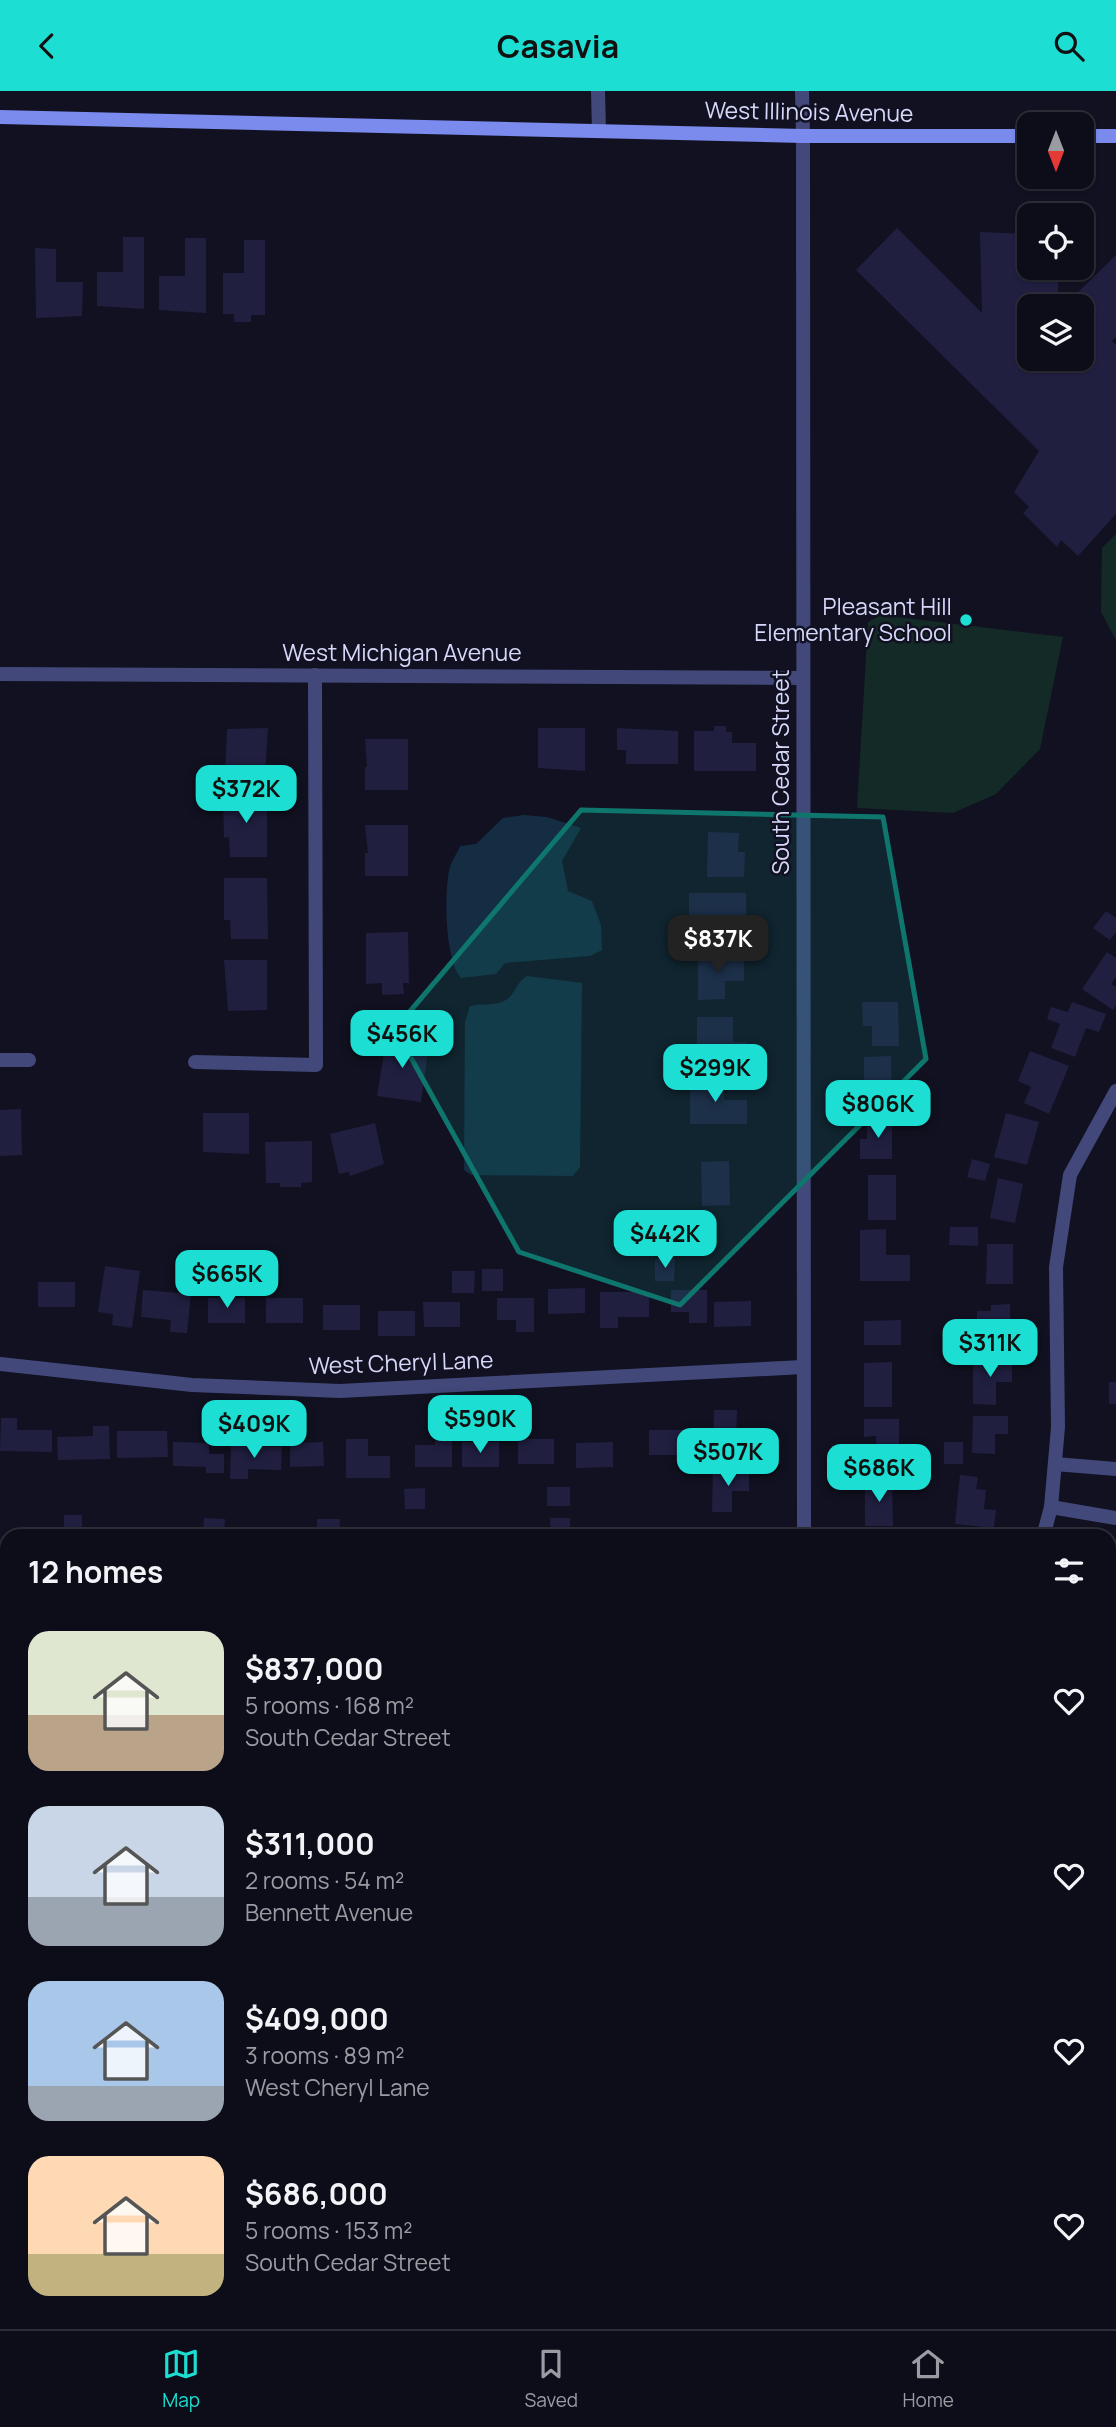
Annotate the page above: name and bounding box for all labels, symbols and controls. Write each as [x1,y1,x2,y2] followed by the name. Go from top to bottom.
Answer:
[497,24,619,68] text: Casavia
[28,27,66,65] icon: back
[1050,27,1088,65] icon: search
[704,93,914,129] street label: West Illinois Avenue
[1017,112,1094,189] north arrow
[1017,112,1094,371] map controls
[1017,203,1094,280] button: locate
[1017,294,1094,371] button: layers
[754,590,952,648] place label: Pleasant Hill Elementary School
[958,612,974,628] marker: Pleasant Hill Elementary School
[282,636,522,668] street label: West Michigan Avenue
[764,669,796,875] street label: South Cedar Street
[197,765,295,825] pin: $372K
[212,772,280,804] text: $372K
[669,915,767,975] pin: $837K
[683,922,753,954] text: $837K
[353,1011,451,1070] pin: $456K
[366,1017,438,1049] text: $456K
[666,1045,764,1104] pin: $299K
[679,1051,751,1083] text: $299K
[829,1081,927,1140] pin: $806K
[842,1087,914,1119] text: $806K
[616,1211,714,1270] pin: $442K
[630,1217,700,1249] text: $442K
[178,1251,276,1310] pin: $665K
[191,1257,263,1289] text: $665K
[941,1319,1039,1379] pin: $311K
[959,1326,1021,1358] text: $311K
[308,1343,494,1381] street label: West Cheryl Lane
[431,1395,529,1455] pin: $590K
[205,1401,303,1460] pin: $409K
[444,1402,516,1434] text: $590K
[218,1407,290,1439] text: $409K
[679,1429,777,1488] pin: $507K
[693,1435,763,1467] text: $507K
[830,1445,928,1504] pin: $686K
[843,1451,915,1483] text: $686K
[28,1551,163,1592] text: 12 homes
[1050,1552,1088,1590] icon: filters
[245,1648,384,1689] text: $837,000
[84,1659,168,1743] icon: home
[1050,1682,1088,1720] icon: heart
[245,1689,414,1721] text: 5 rooms · 168 m²
[245,1721,451,1753] text: South Cedar Street
[245,1823,375,1864] text: $311,000
[84,1834,168,1918] icon: home
[1050,1857,1088,1895] icon: heart
[245,1864,404,1896] text: 2 rooms · 54 m²
[245,1896,413,1928] text: Bennett Avenue
[245,1998,389,2039] text: $409,000
[84,2009,168,2093] icon: home
[1050,2032,1088,2070] icon: heart
[245,2039,405,2071] text: 3 rooms · 89 m²
[245,2071,430,2103] text: West Cheryl Lane
[245,2173,388,2214] text: $686,000
[84,2184,168,2268] icon: home
[1050,2207,1088,2245] icon: heart
[245,2214,412,2246] text: 5 rooms · 153 m²
[245,2246,451,2278] text: South Cedar Street
[162,2345,200,2413] tab: Map
[525,2345,578,2413] tab: Saved
[902,2345,954,2413] tab: Home

